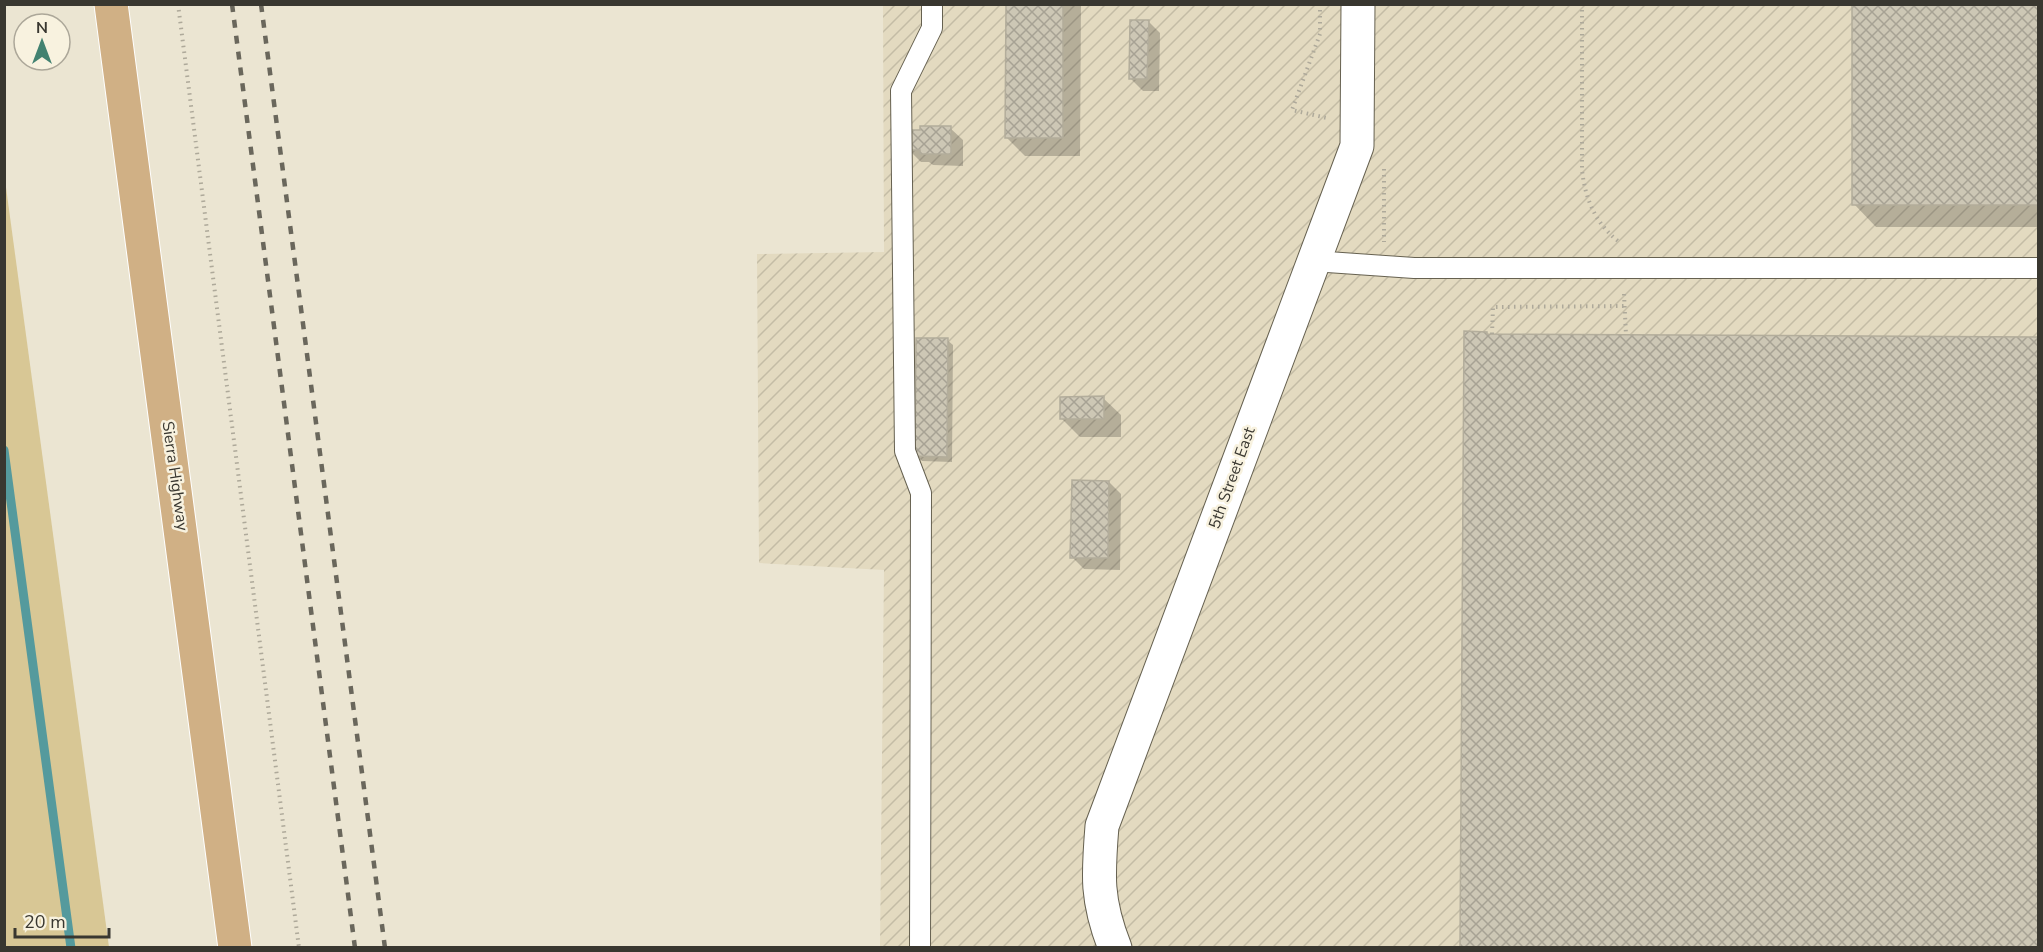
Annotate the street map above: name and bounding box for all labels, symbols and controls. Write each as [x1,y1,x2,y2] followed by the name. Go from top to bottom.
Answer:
[12,12,72,72] north arrow
[36,17,48,39] text: N
[156,420,194,533] street label: Sierra Highway
[1203,424,1261,532] street label: 5th Street East
[15,901,110,939] scale bar
[24,910,66,934] text: 20 m

